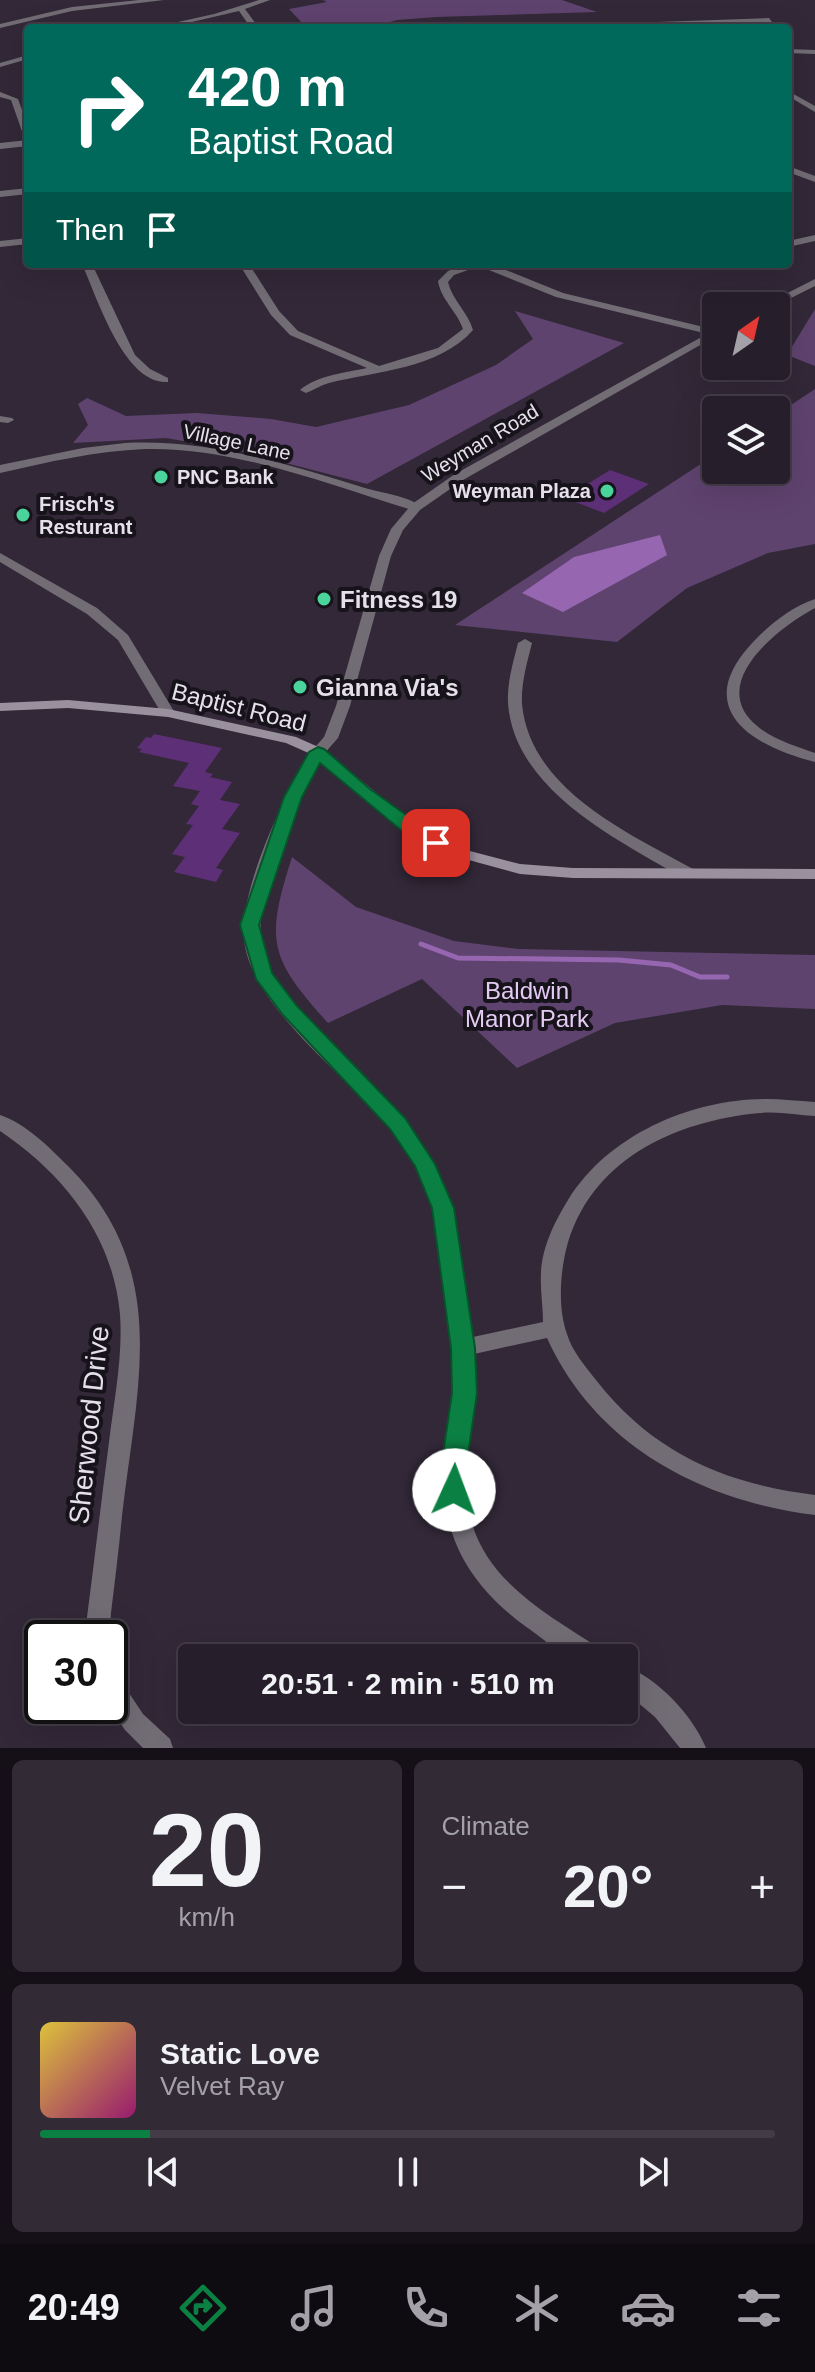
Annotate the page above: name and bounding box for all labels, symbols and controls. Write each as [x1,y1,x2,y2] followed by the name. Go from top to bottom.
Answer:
[188,55,347,118] text: 420 m
[56,56,160,160] icon: right
[188,121,394,162] text: Baptist Road
[140,208,184,252] icon: arrive
[56,213,124,246] text: Then
[702,292,790,380] north arrow
[702,292,790,484] map controls
[702,396,790,484] button: layers
[418,400,542,486] street label: Weyman Road
[181,420,293,464] street label: Village Lane
[177,466,275,488] place label: PNC Bank
[152,468,170,486] marker: PNC Bank
[452,480,592,502] place label: Weyman Plaza
[598,482,616,500] marker: Weyman Plaza
[39,493,133,538] place label: Frisch's Resturant
[14,506,32,524] marker: Frisch's Resturant
[340,586,457,613] place label: Fitness 19
[315,590,333,608] marker: Fitness 19
[316,674,459,701] place label: Gianna Via's
[169,677,309,737] street label: Baptist Road
[291,678,309,696] marker: Gianna Via's
[402,809,470,877] pin
[414,821,458,865] icon: arrive
[465,977,590,1032] park label: Baldwin Manor Park
[63,1324,115,1526] street label: Sherwood Drive
[412,1448,496,1532] position arrow
[24,1620,128,1724] speed limit sign: 30
[261,1667,555,1700] text: 20:51 · 2 min · 510 m
[149,1792,265,1908] text: 20
[442,1811,530,1841] text: Climate
[563,1853,654,1920] text: 20°
[442,1862,467,1911] text: −
[749,1862,775,1911] text: +
[179,1902,235,1932] text: km/h
[160,2037,320,2070] text: Static Love
[160,2071,284,2101] text: Velvet Ray
[141,2150,185,2194] icon: previous
[386,2150,430,2194] icon: pause
[631,2150,675,2194] icon: next
[175,2280,231,2336] icon: directions
[286,2280,342,2336] icon: music
[398,2280,454,2336] icon: phone
[509,2280,565,2336] icon: climate
[620,2280,676,2336] icon: car
[731,2280,787,2336] icon: filters
[28,2287,120,2328] text: 20:49

